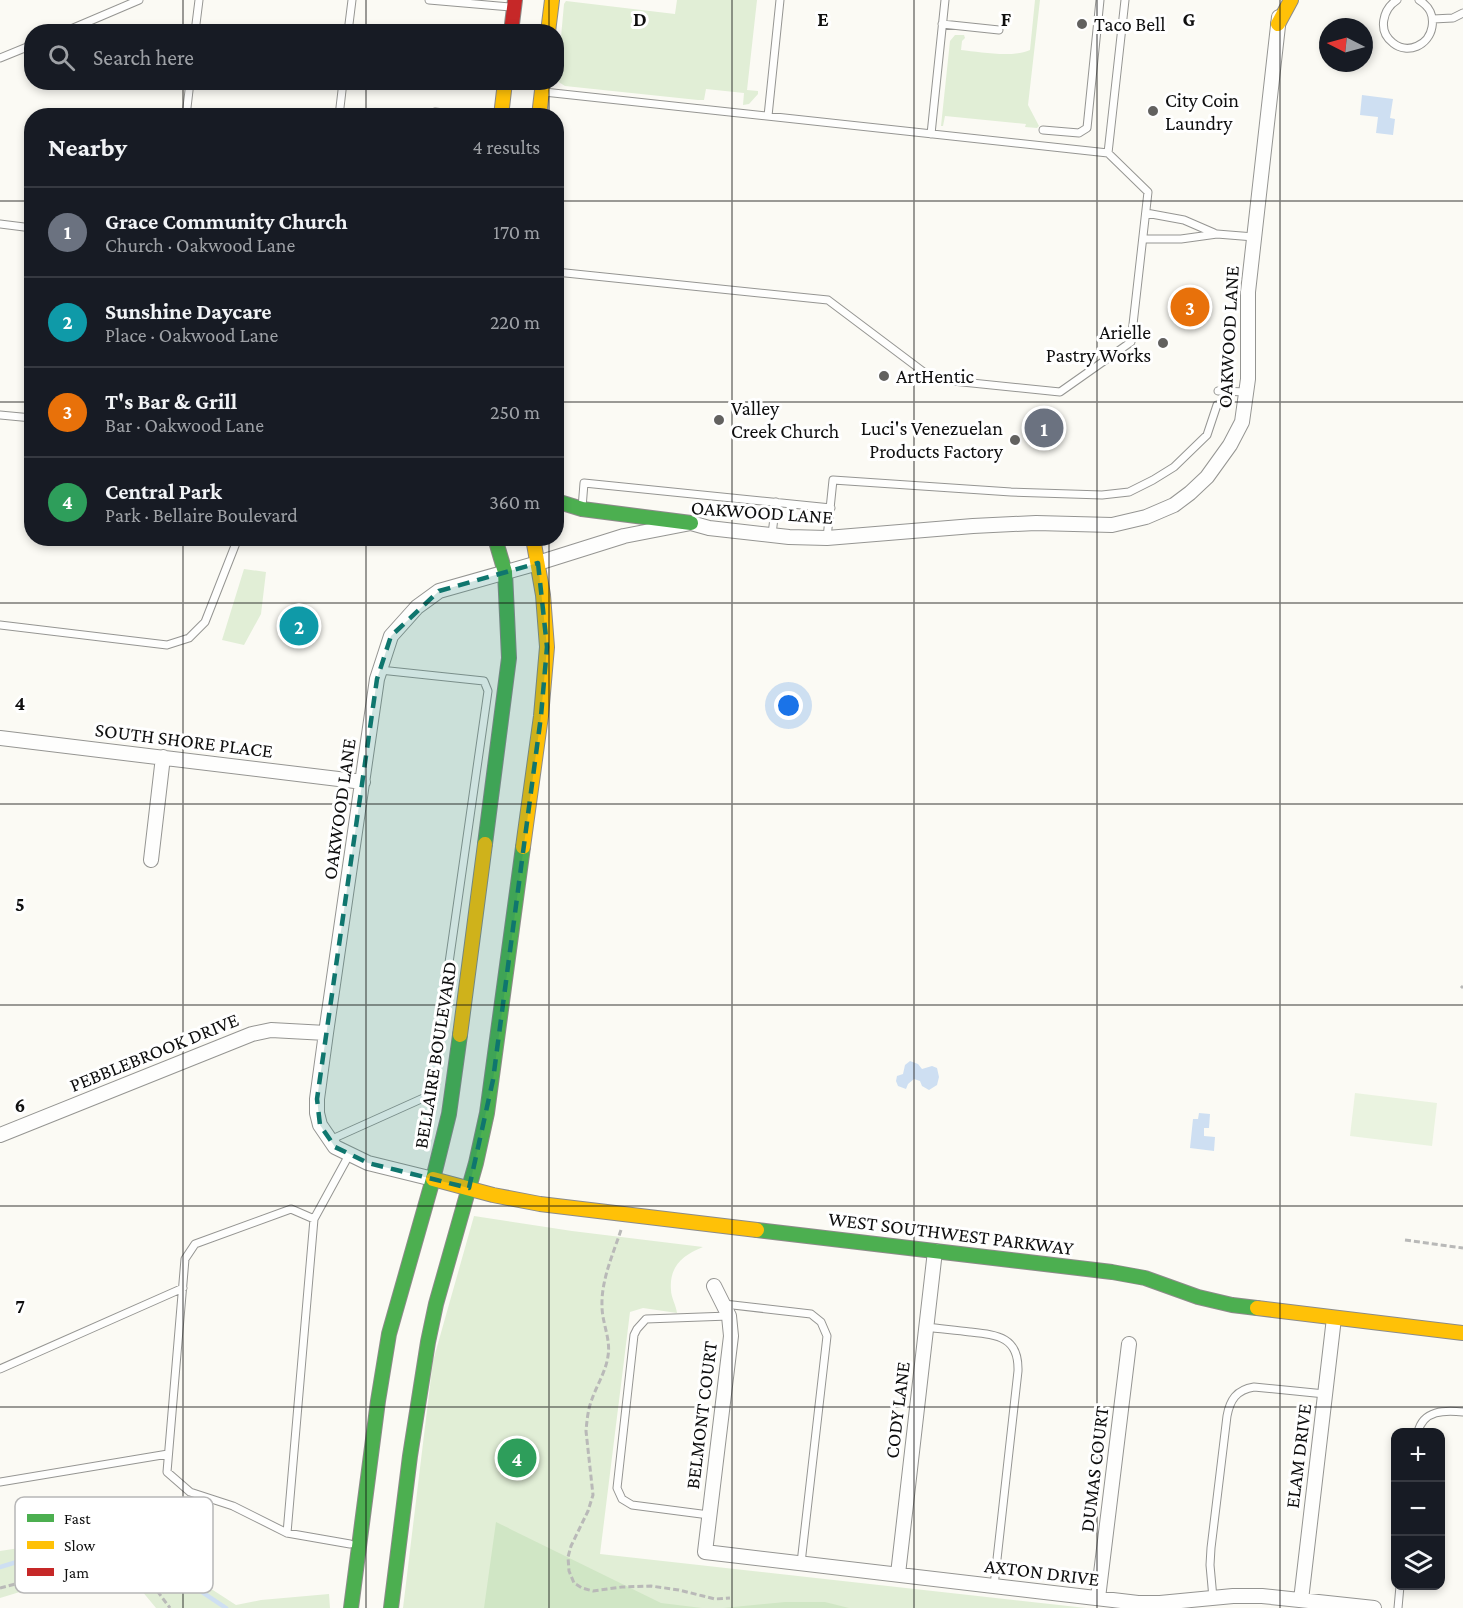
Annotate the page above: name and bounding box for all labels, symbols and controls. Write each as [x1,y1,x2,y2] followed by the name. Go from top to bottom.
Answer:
[633,8,647,30] text: D
[817,8,829,30] text: E
[1001,8,1012,30] text: F
[1183,8,1196,30] text: G
[1094,13,1166,35] place label: Taco Bell
[1075,17,1089,31] marker: Taco Bell
[1319,18,1373,72] north arrow
[24,24,564,90] search box
[45,41,78,74] icon: search
[93,45,194,70] text: Search here
[1165,89,1239,135] place label: City Coin Laundry
[1146,104,1160,118] marker: City Coin Laundry
[48,133,127,162] text: Nearby
[473,136,540,158] text: 4 results
[105,209,348,234] text: Grace Community Church
[64,221,71,243] text: 1
[493,221,540,243] text: 170 m
[105,234,295,256] text: Church · Oakwood Lane
[1213,265,1243,409] street label: OAKWOOD LANE
[1170,284,1210,330] pin: 3
[105,299,271,324] text: Sunshine Daycare
[62,311,73,333] text: 2
[490,311,540,333] text: 220 m
[1046,321,1151,367] place label: Arielle Pastry Works
[105,324,278,346] text: Place · Oakwood Lane
[1156,336,1170,350] marker: Arielle Pastry Works
[896,365,975,387] place label: ArtHentic
[877,369,891,383] marker: ArtHentic
[105,389,237,414] text: T's Bar & Grill
[731,397,839,442] place label: Valley Creek Church
[63,401,72,423] text: 3
[490,401,540,423] text: 250 m
[1024,406,1064,450] pin: 1
[712,413,726,427] marker: Valley Creek Church
[105,414,264,436] text: Bar · Oakwood Lane
[861,417,1004,463] place label: Luci's Venezuelan Products Factory
[1008,433,1022,447] marker: Luci's Venezuelan Products Factory
[105,479,222,504] text: Central Park
[62,491,73,513] text: 4
[489,491,540,513] text: 360 m
[690,496,834,528] street label: OAKWOOD LANE
[105,504,298,526] text: Park · Bellaire Boulevard
[280,604,318,648] pin: 2
[774,691,803,720] your location
[15,692,26,714] text: 4
[94,718,274,762] street label: SOUTH SHORE PLACE
[318,737,360,881] street label: OAKWOOD LANE
[15,893,25,915] text: 5
[409,960,461,1150] street label: BELLAIRE BOULEVARD
[66,1008,242,1096] street label: PEBBLEBROOK DRIVE
[15,1094,25,1116] text: 6
[827,1207,1075,1259] street label: WEST SOUTHWEST PARKWAY
[15,1295,25,1317] text: 7
[681,1340,721,1490] street label: BELMONT COURT
[880,1360,914,1460] street label: CODY LANE
[1281,1402,1315,1510] street label: ELAM DRIVE
[1075,1405,1113,1533] street label: DUMAS COURT
[1391,1428,1445,1590] map controls
[1391,1428,1445,1482] button: +
[498,1436,536,1480] pin: 4
[1391,1482,1445,1536] button: −
[15,1497,213,1593] legend
[64,1510,91,1527] text: Fast
[1391,1536,1445,1590] button: layers
[64,1537,96,1554] text: Slow
[983,1554,1101,1590] street label: AXTON DRIVE
[62,1564,89,1582] text: Jam

